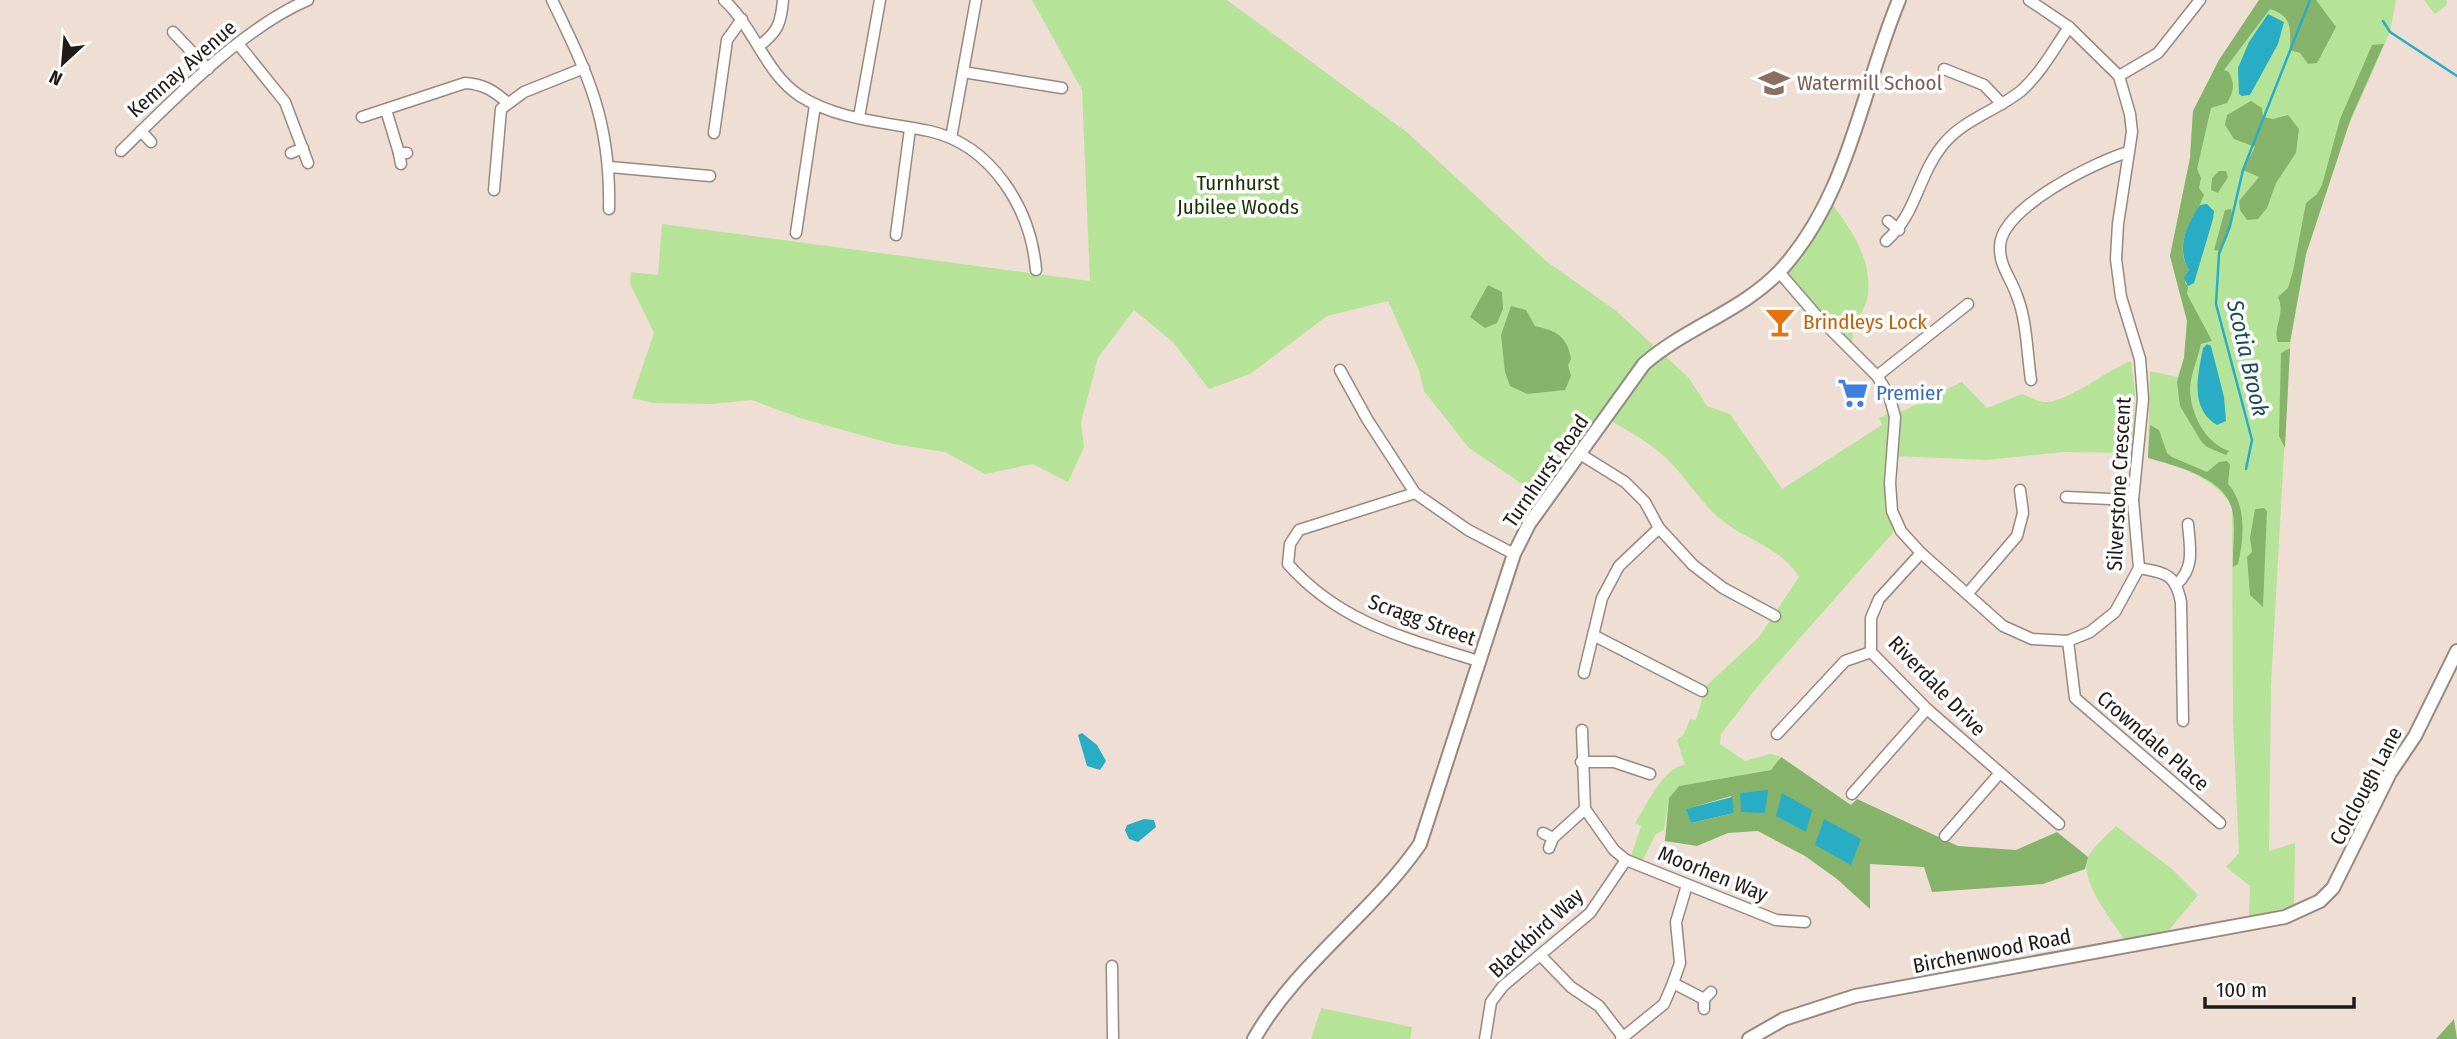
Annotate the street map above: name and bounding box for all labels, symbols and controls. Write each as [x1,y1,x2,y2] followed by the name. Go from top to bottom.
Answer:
[122,15,242,123] street label: Kemnay Avenue
[28,28,98,98] north arrow
[46,65,66,91] text: N
[1757,66,1791,100] school or university icon: Watermill School
[1797,70,1943,96] place label: Watermill School
[1177,170,1299,220] park label: Turnhurst Jubilee Woods
[2221,296,2275,419] water label: Scotia Brook
[1763,305,1797,339] bar icon: Brindleys Lock
[1803,309,1927,335] place label: Brindleys Lock
[1836,376,1870,410] supermarket icon: Premier
[1876,380,1943,406] place label: Premier
[2101,396,2137,572] street label: Silverstone Crescent
[1498,410,1594,532] street label: Turnhurst Road
[1365,589,1479,651] street label: Scragg Street
[1883,630,1991,742] street label: Riverdale Drive
[2091,685,2215,797] street label: Crowndale Place
[2324,723,2408,849] street label: Colclough Lane
[1654,840,1772,908] street label: Moorhen Way
[1483,882,1589,983] street label: Blackbird Way
[1911,923,2073,979] street label: Birchenwood Road
[2205,965,2354,1009] scale bar
[2216,977,2267,1003] text: 100 m

